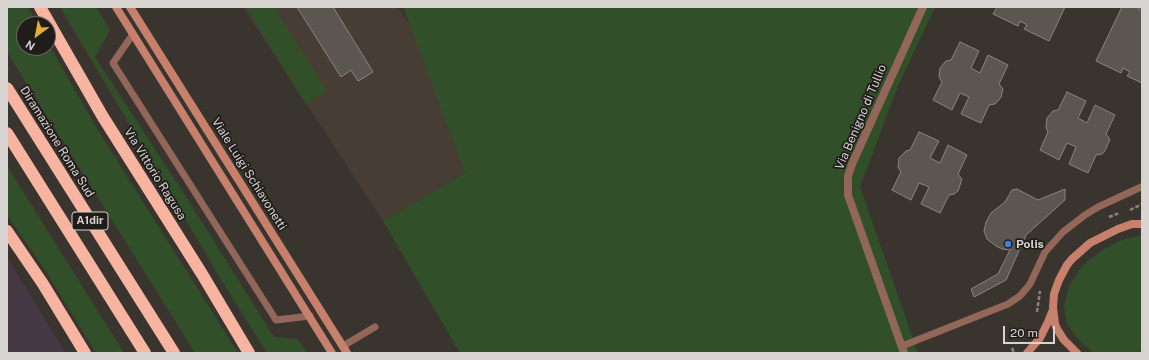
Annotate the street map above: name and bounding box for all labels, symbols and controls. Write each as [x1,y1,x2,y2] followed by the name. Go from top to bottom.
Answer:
[16,16,56,56] north arrow
[23,38,37,53] text: N
[832,62,890,172] street label: Via Benigno di Tullio
[17,84,97,200] street label: Diramazione Roma Sud
[209,115,289,233] street label: Viale Luigi Schiavonetti
[121,125,189,223] street label: Via Vittorio Ragusa
[72,212,108,230] road number: A1dir
[1016,237,1044,251] place label: Polis
[1003,239,1013,249] marker: Polis
[1005,318,1057,344] scale bar
[1010,326,1038,340] text: 20 m

